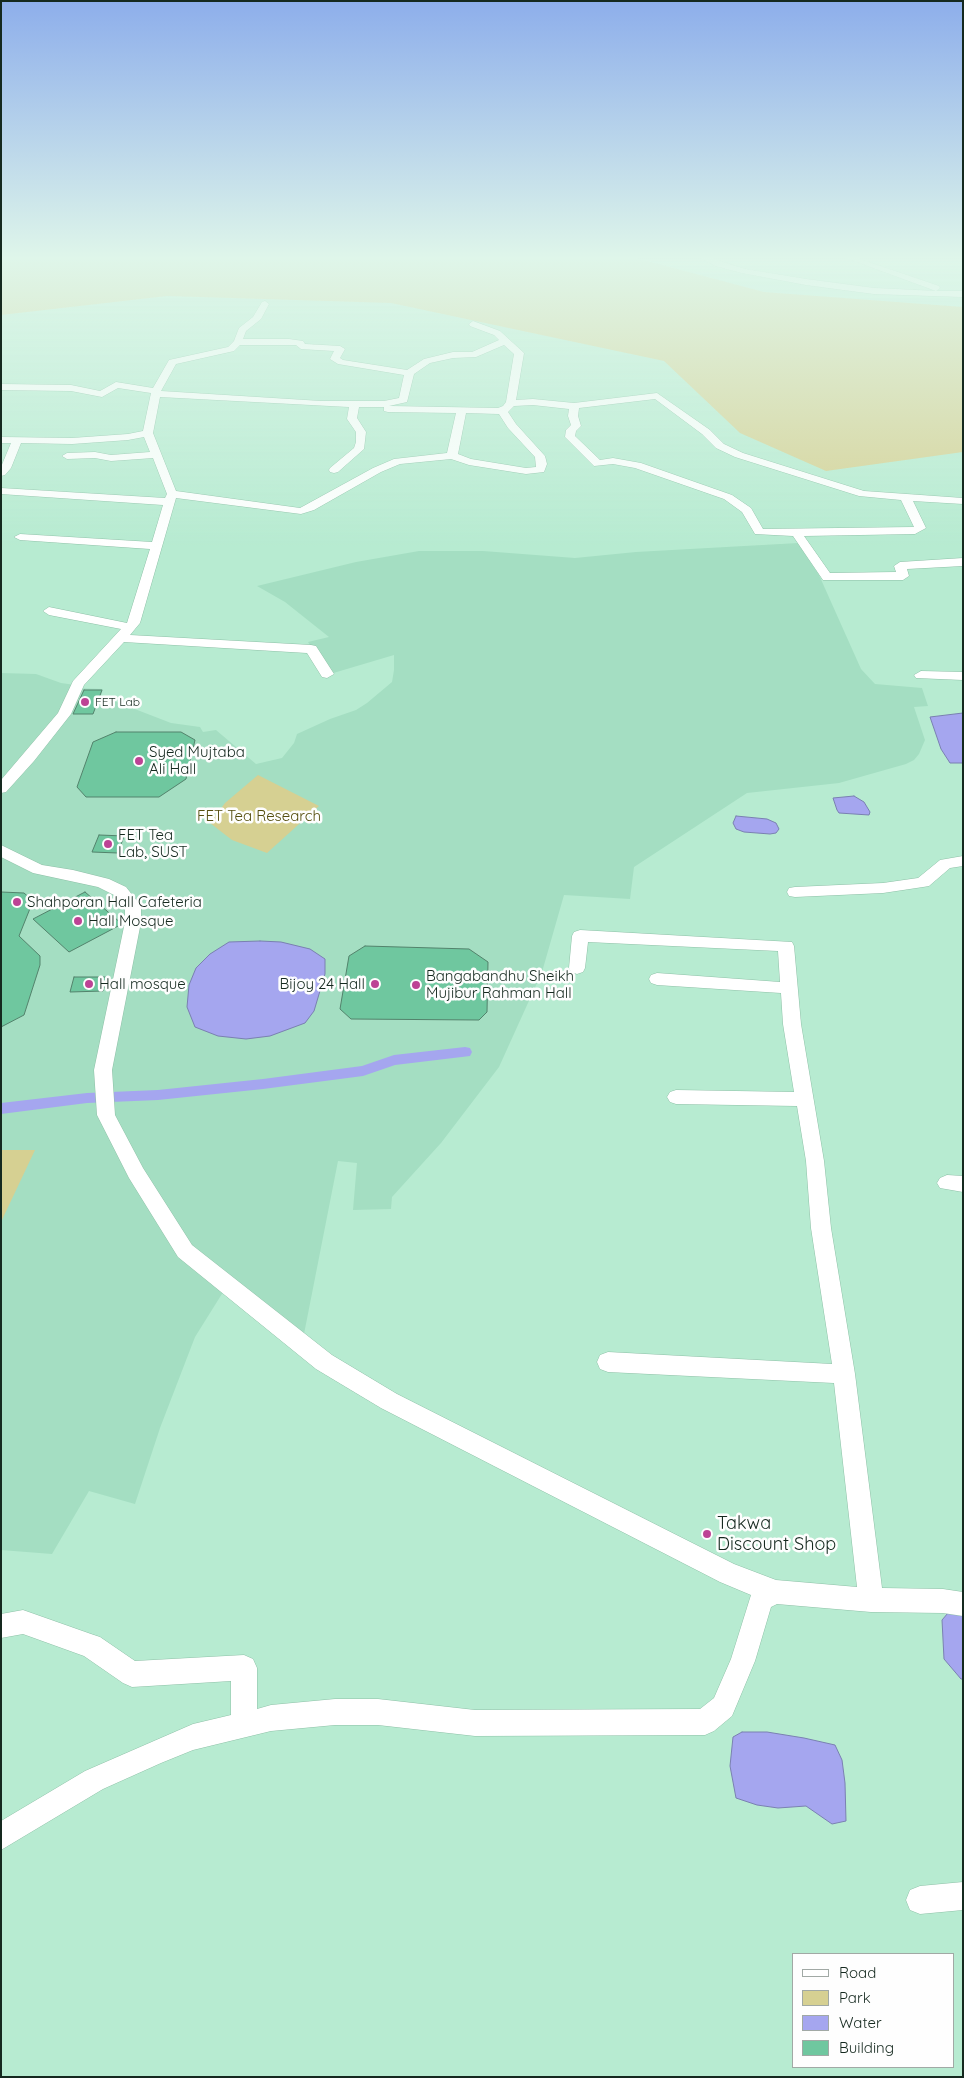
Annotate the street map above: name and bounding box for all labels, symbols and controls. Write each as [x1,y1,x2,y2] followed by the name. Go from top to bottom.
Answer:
[95,695,140,709] place label: FET Lab
[79,696,91,708] marker: FET Lab
[149,743,245,778] place label: Syed Mujtaba Ali Hall
[133,755,145,767] marker: Syed Mujtaba Ali Hall
[197,807,321,825] park label: FET Tea Research
[118,826,188,861] place label: FET Tea Lab, SUST
[102,838,114,850] marker: FET Tea Lab, SUST
[27,893,202,911] place label: Shahporan Hall Cafeteria
[11,896,23,908] marker: Shahporan Hall Cafeteria
[88,912,173,930] place label: Hall Mosque
[72,915,84,927] marker: Hall Mosque
[426,967,574,1002] place label: Bangabandhu Sheikh Mujibur Rahman Hall
[99,975,186,993] place label: Hall mosque
[279,975,365,993] place label: Bijoy 24 Hall
[83,978,95,990] marker: Hall mosque
[369,978,381,990] marker: Bijoy 24 Hall
[410,979,422,991] marker: Bangabandhu Sheikh Mujibur Rahman Hall
[717,1513,836,1556] place label: Takwa Discount Shop
[701,1528,713,1540] marker: Takwa Discount Shop
[792,1953,954,2068] legend
[839,1963,876,1982] text: Road
[839,1988,871,2007] text: Park
[839,2013,882,2032] text: Water
[839,2038,894,2057] text: Building

